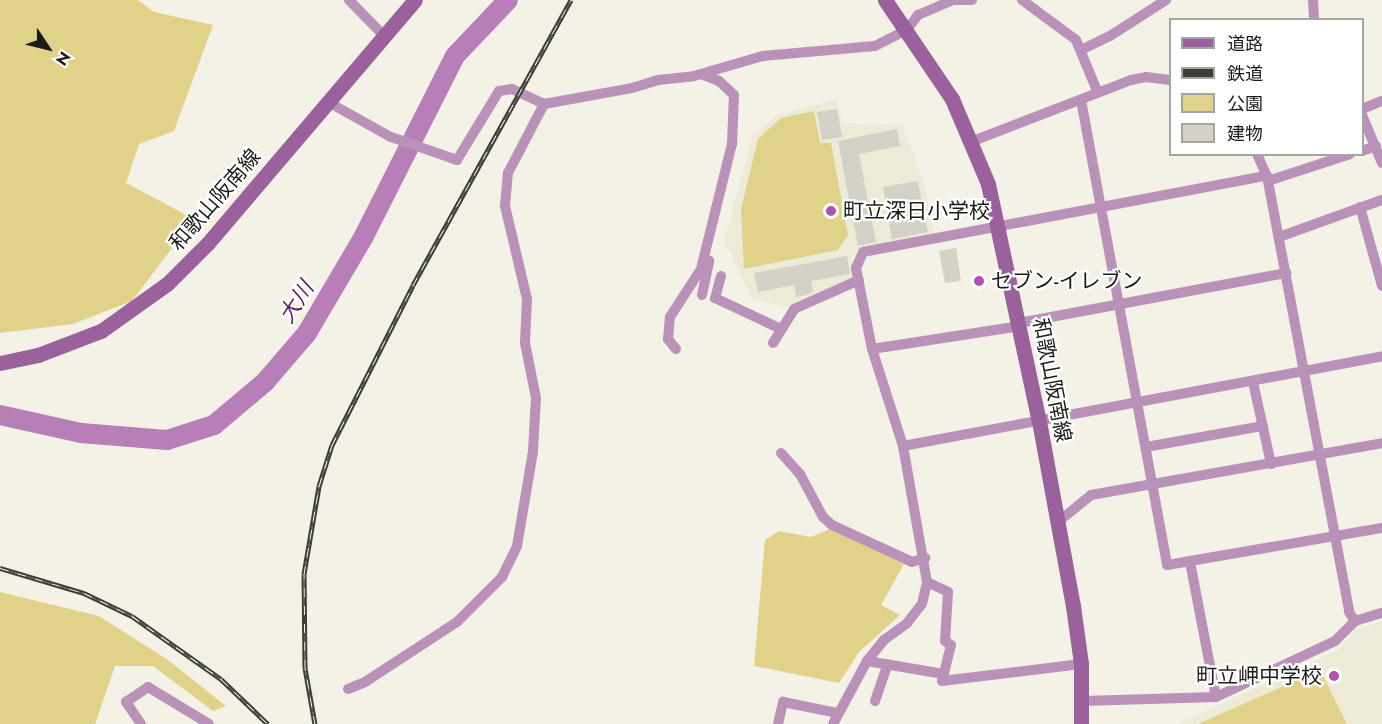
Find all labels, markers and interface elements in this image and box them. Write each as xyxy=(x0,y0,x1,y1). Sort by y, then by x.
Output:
north arrow xyxy=(18,18,78,78)
legend xyxy=(1169,18,1364,156)
text: 道路 xyxy=(1227,31,1263,57)
text: N xyxy=(50,47,76,70)
text: 鉄道 xyxy=(1227,61,1263,87)
text: 公園 xyxy=(1227,91,1263,117)
text: 建物 xyxy=(1227,121,1263,147)
street label: 和歌山阪南線 xyxy=(164,144,266,256)
place label: 町立深日小学校 xyxy=(843,198,990,224)
marker: 町立深日小学校 xyxy=(824,204,838,218)
place label: セブン-イレブン xyxy=(991,268,1142,294)
marker: セブン-イレブン xyxy=(972,274,986,288)
water label: 大川 xyxy=(273,276,319,328)
street label: 和歌山阪南線 xyxy=(1028,316,1076,444)
place label: 町立岬中学校 xyxy=(1196,663,1322,689)
marker: 町立岬中学校 xyxy=(1327,669,1341,683)

